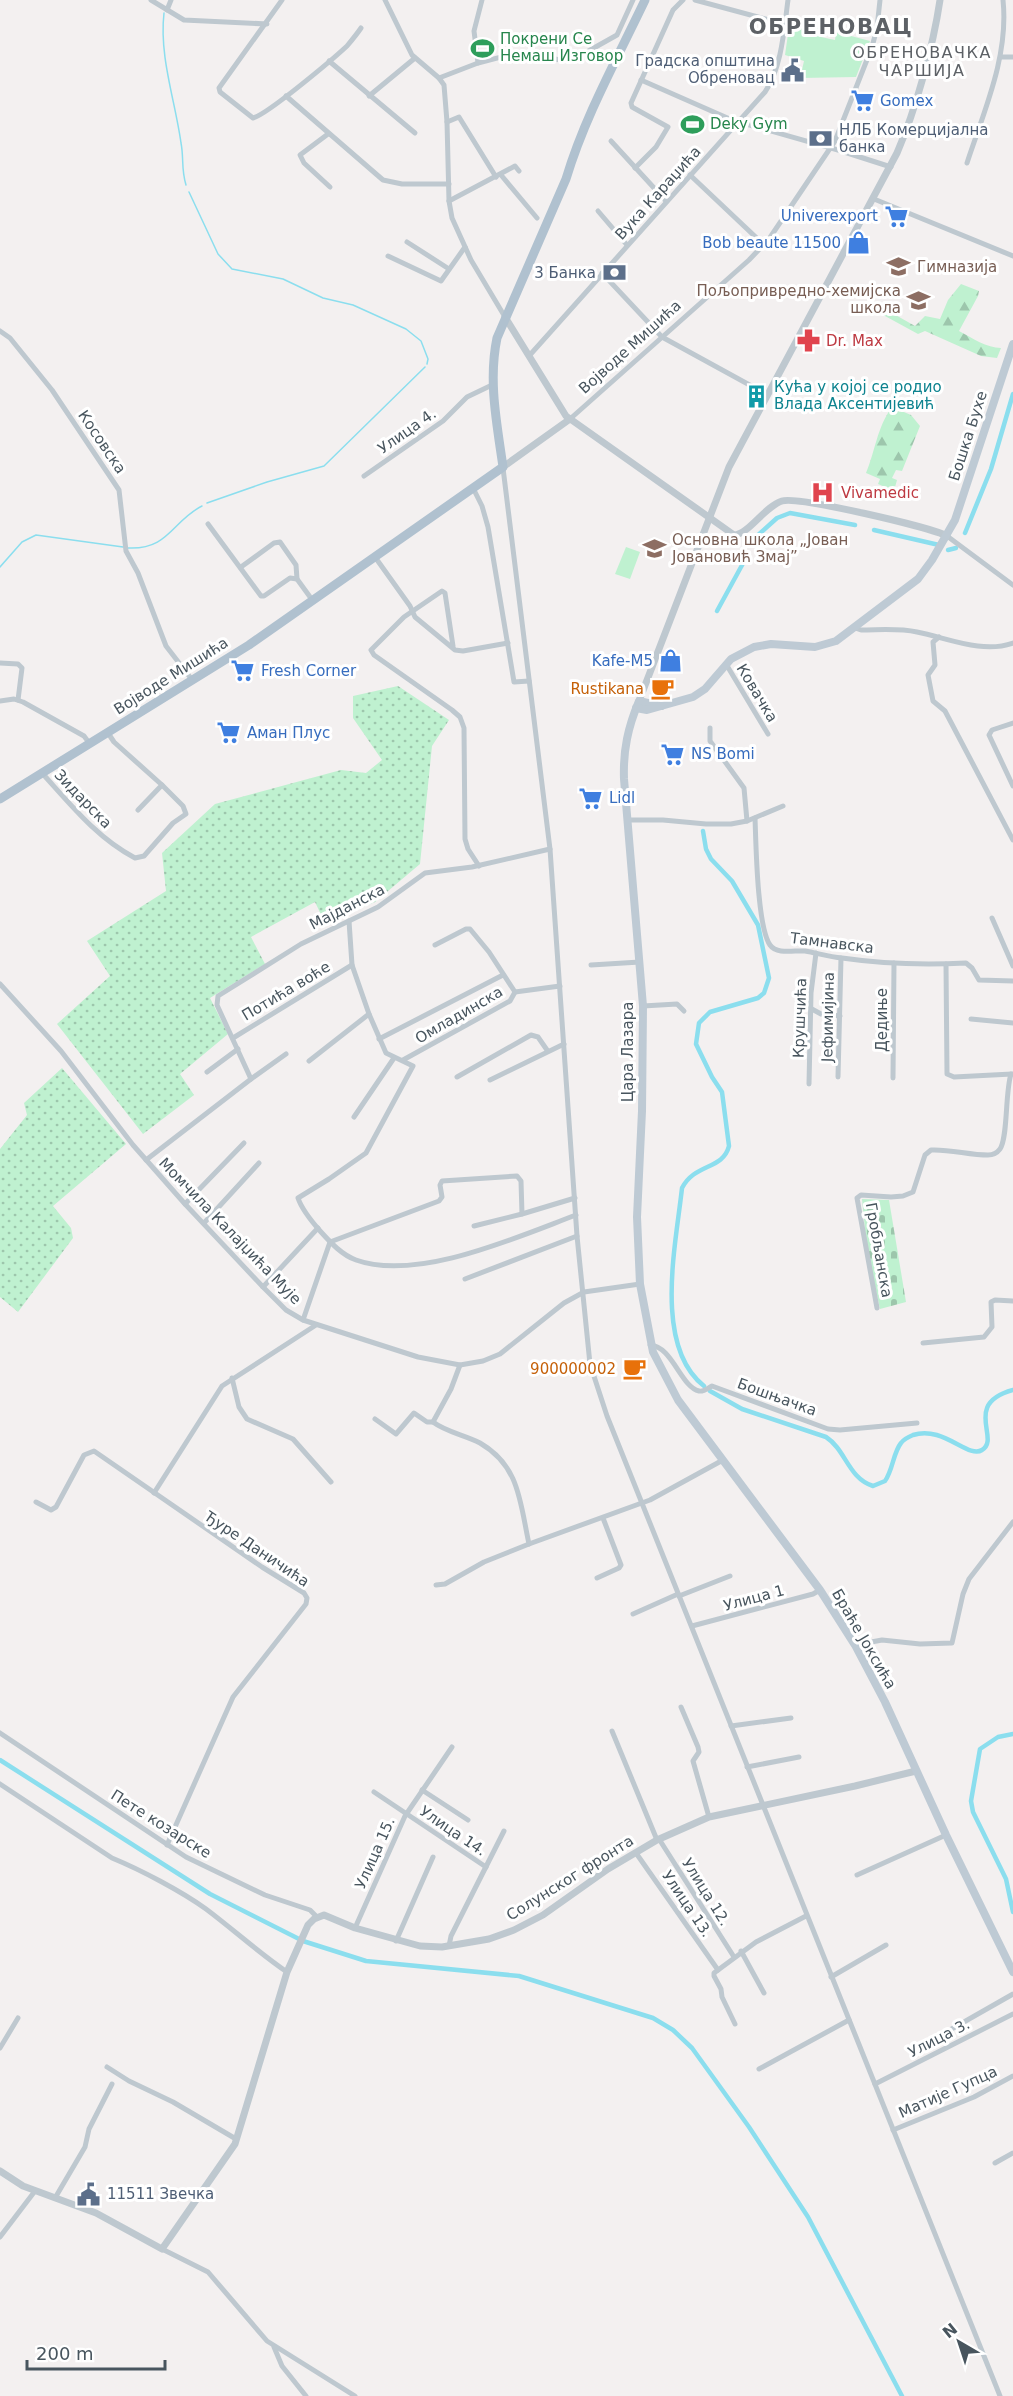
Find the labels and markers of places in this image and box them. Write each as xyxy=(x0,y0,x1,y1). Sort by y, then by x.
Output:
place label: Покрени Се Немаш Изговор xyxy=(500,30,623,65)
sports icon: Покрени Се Немаш Изговор xyxy=(469,35,495,61)
place label: Градска општина Обреновац xyxy=(635,52,775,87)
public building icon: Градска општина Обреновац xyxy=(780,57,806,83)
supermarket icon: Gomex xyxy=(849,88,875,114)
place label: Gomex xyxy=(880,92,933,110)
sports icon: Deky Gym xyxy=(679,111,705,137)
place label: Deky Gym xyxy=(710,115,788,133)
place label: НЛБ Комерцијална банка xyxy=(839,121,988,156)
bank icon: НЛБ Комерцијална банка xyxy=(808,126,834,152)
supermarket icon: Univerexport xyxy=(883,203,909,229)
place label: Univerexport xyxy=(781,207,878,225)
shop icon: Bob beaute 11500 xyxy=(846,230,872,256)
place label: Bob beaute 11500 xyxy=(702,234,841,252)
school or university icon: Гимназија xyxy=(886,254,912,280)
place label: Гимназија xyxy=(917,258,997,276)
bank icon: 3 Банка xyxy=(601,260,627,286)
place label: 3 Банка xyxy=(534,264,596,282)
place label: Пољопривредно-хемијска школа xyxy=(697,282,901,317)
school or university icon: Пољопривредно-хемијска школа xyxy=(906,287,932,313)
pharmacy icon: Dr. Max xyxy=(795,328,821,354)
place label: Dr. Max xyxy=(826,332,883,350)
place label: Кућа у којој се родио Влада Аксентијевић xyxy=(774,378,942,413)
building icon: Кућа у којој се родио Влада Аксентијевић xyxy=(743,383,769,409)
hospital icon: Vivamedic xyxy=(810,480,836,506)
place label: Vivamedic xyxy=(841,484,919,502)
place label: Основна школа „Јован Јовановић Змај” xyxy=(671,531,848,566)
school or university icon: Основна школа „Јован Јовановић Змај” xyxy=(641,536,667,562)
shop icon: Kafe-M5 xyxy=(658,648,684,674)
place label: Kafe-M5 xyxy=(592,652,653,670)
supermarket icon: Fresh Corner xyxy=(230,658,256,684)
place label: Fresh Corner xyxy=(261,662,357,680)
cafe icon: Rustikana xyxy=(649,676,675,702)
place label: Rustikana xyxy=(571,680,644,698)
supermarket icon: Аман Плус xyxy=(216,720,242,746)
place label: Аман Плус xyxy=(247,724,330,742)
supermarket icon: NS Bomi xyxy=(660,741,686,767)
place label: NS Bomi xyxy=(691,745,755,763)
supermarket icon: Lidl xyxy=(578,785,604,811)
place label: Lidl xyxy=(609,789,635,807)
cafe icon: 900000002 xyxy=(621,1356,647,1382)
place label: 900000002 xyxy=(530,1360,616,1378)
public building icon: 11511 Звечка xyxy=(76,2181,102,2207)
place label: 11511 Звечка xyxy=(107,2185,214,2203)

